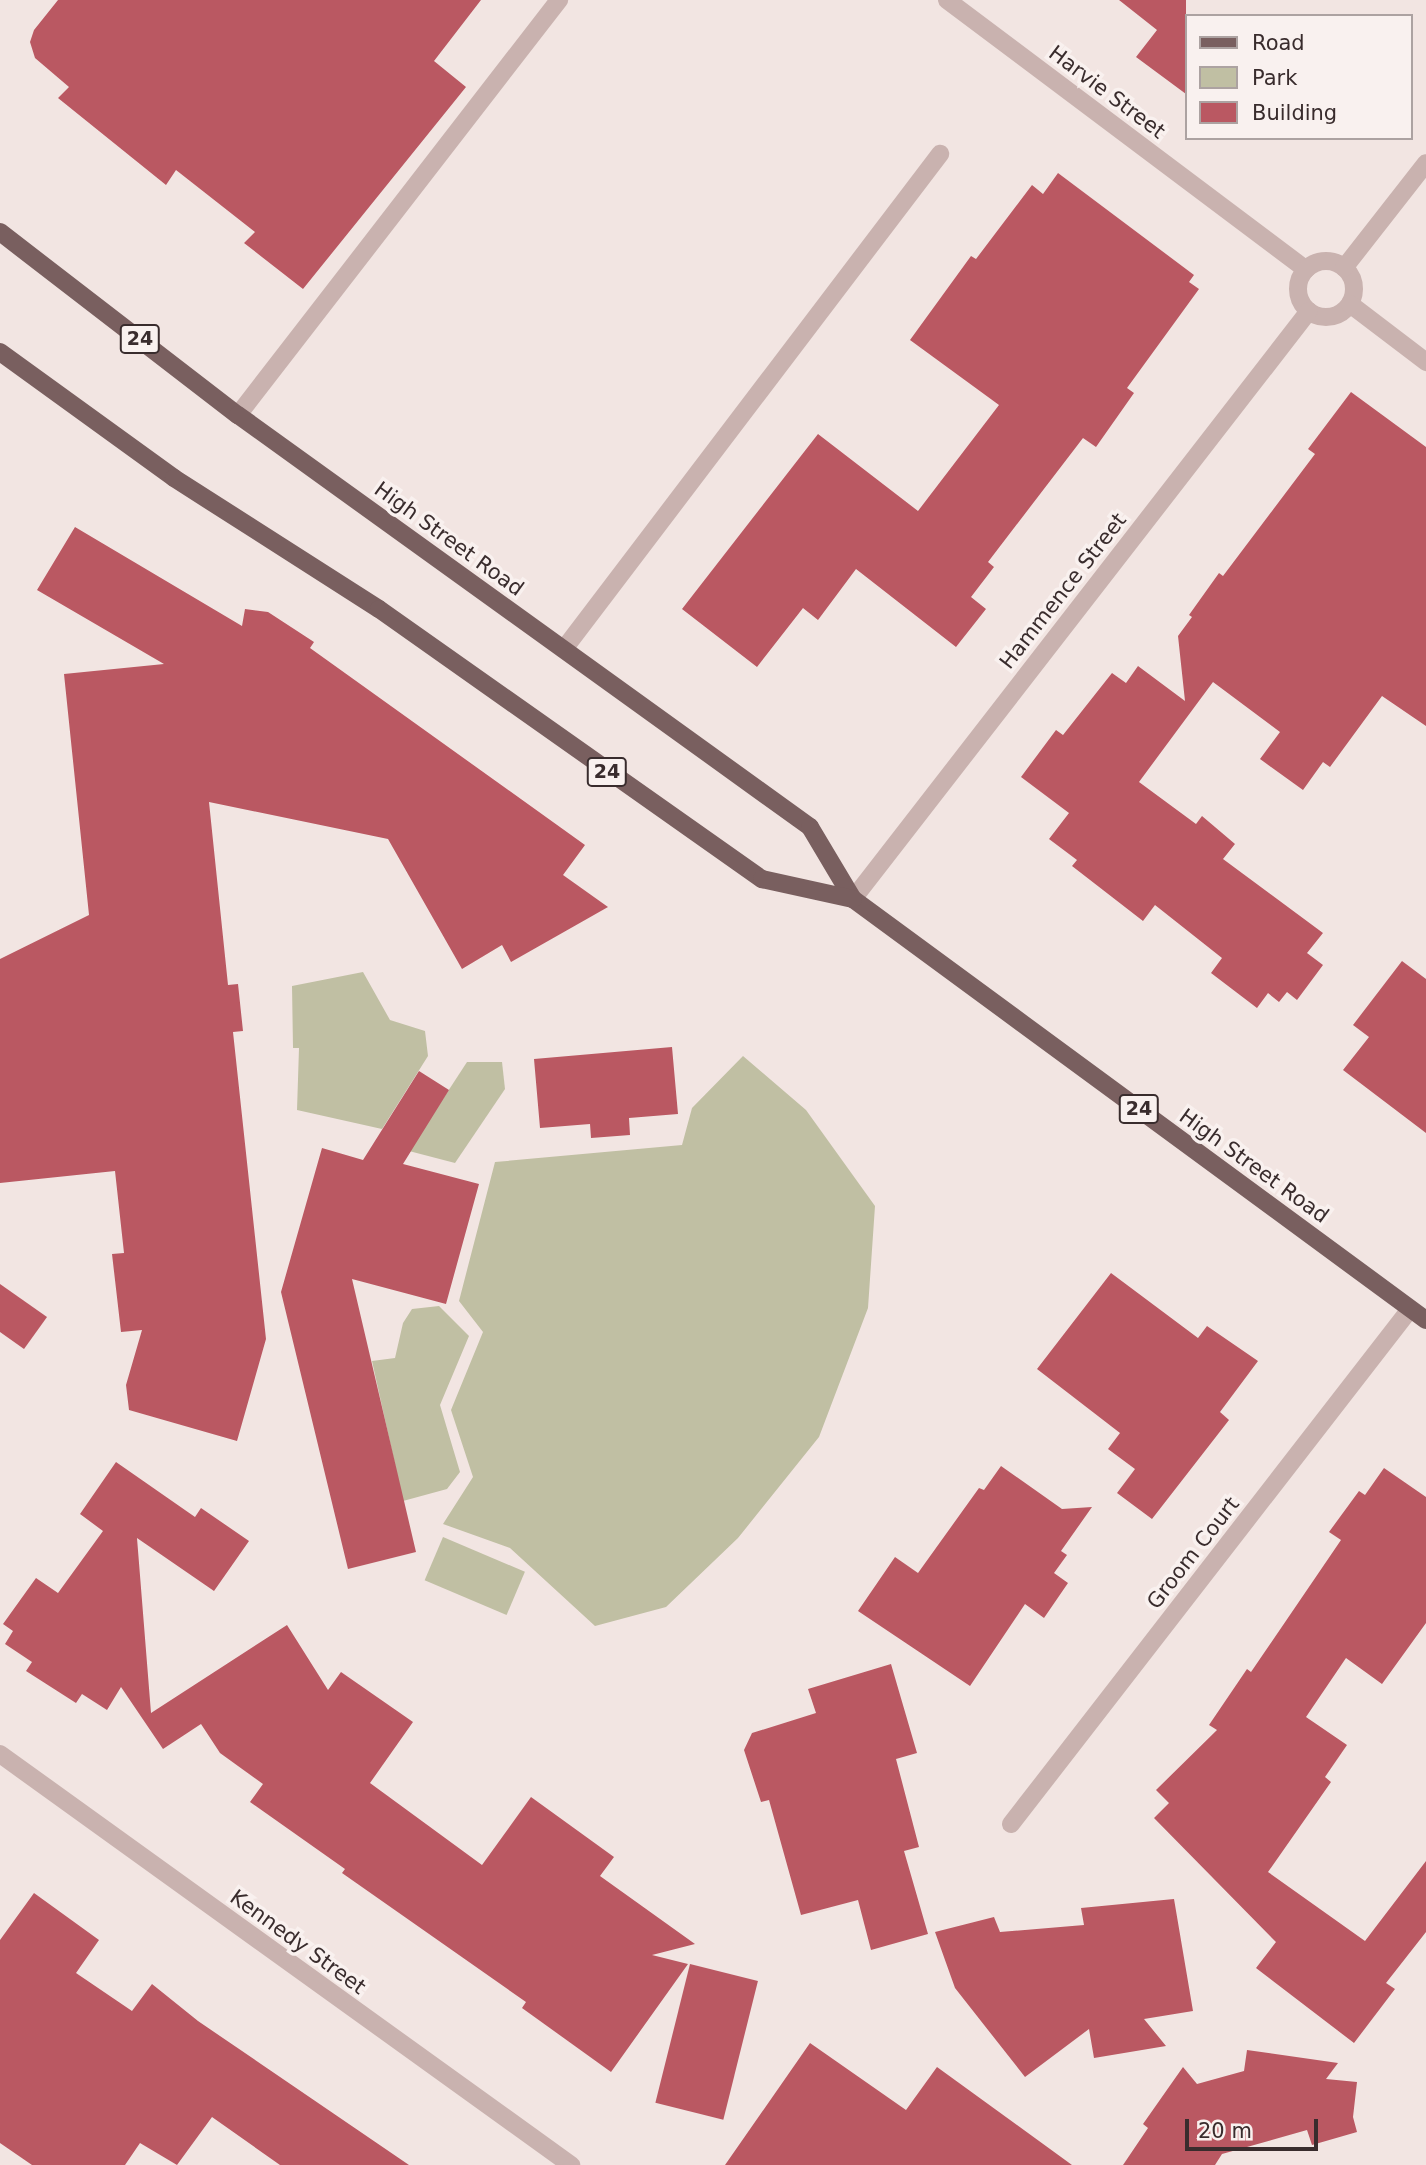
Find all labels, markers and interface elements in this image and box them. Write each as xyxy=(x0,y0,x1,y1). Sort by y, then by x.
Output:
legend xyxy=(1184,14,1412,140)
text: Road xyxy=(1252,31,1305,55)
street label: Harvie Street xyxy=(1044,40,1170,144)
text: Park xyxy=(1252,66,1297,90)
text: Building xyxy=(1252,101,1337,125)
road number: 24 xyxy=(119,324,161,354)
street label: High Street Road xyxy=(370,476,528,602)
street label: Hammence Street xyxy=(994,508,1132,674)
road number: 24 xyxy=(586,757,628,788)
road number: 24 xyxy=(1118,1093,1160,1124)
street label: High Street Road xyxy=(1175,1103,1333,1229)
street label: Groom Court xyxy=(1142,1492,1244,1614)
street label: Kennedy Street xyxy=(225,1884,371,2000)
scale bar xyxy=(1188,2106,1321,2150)
text: 20 m xyxy=(1198,2119,1252,2143)

